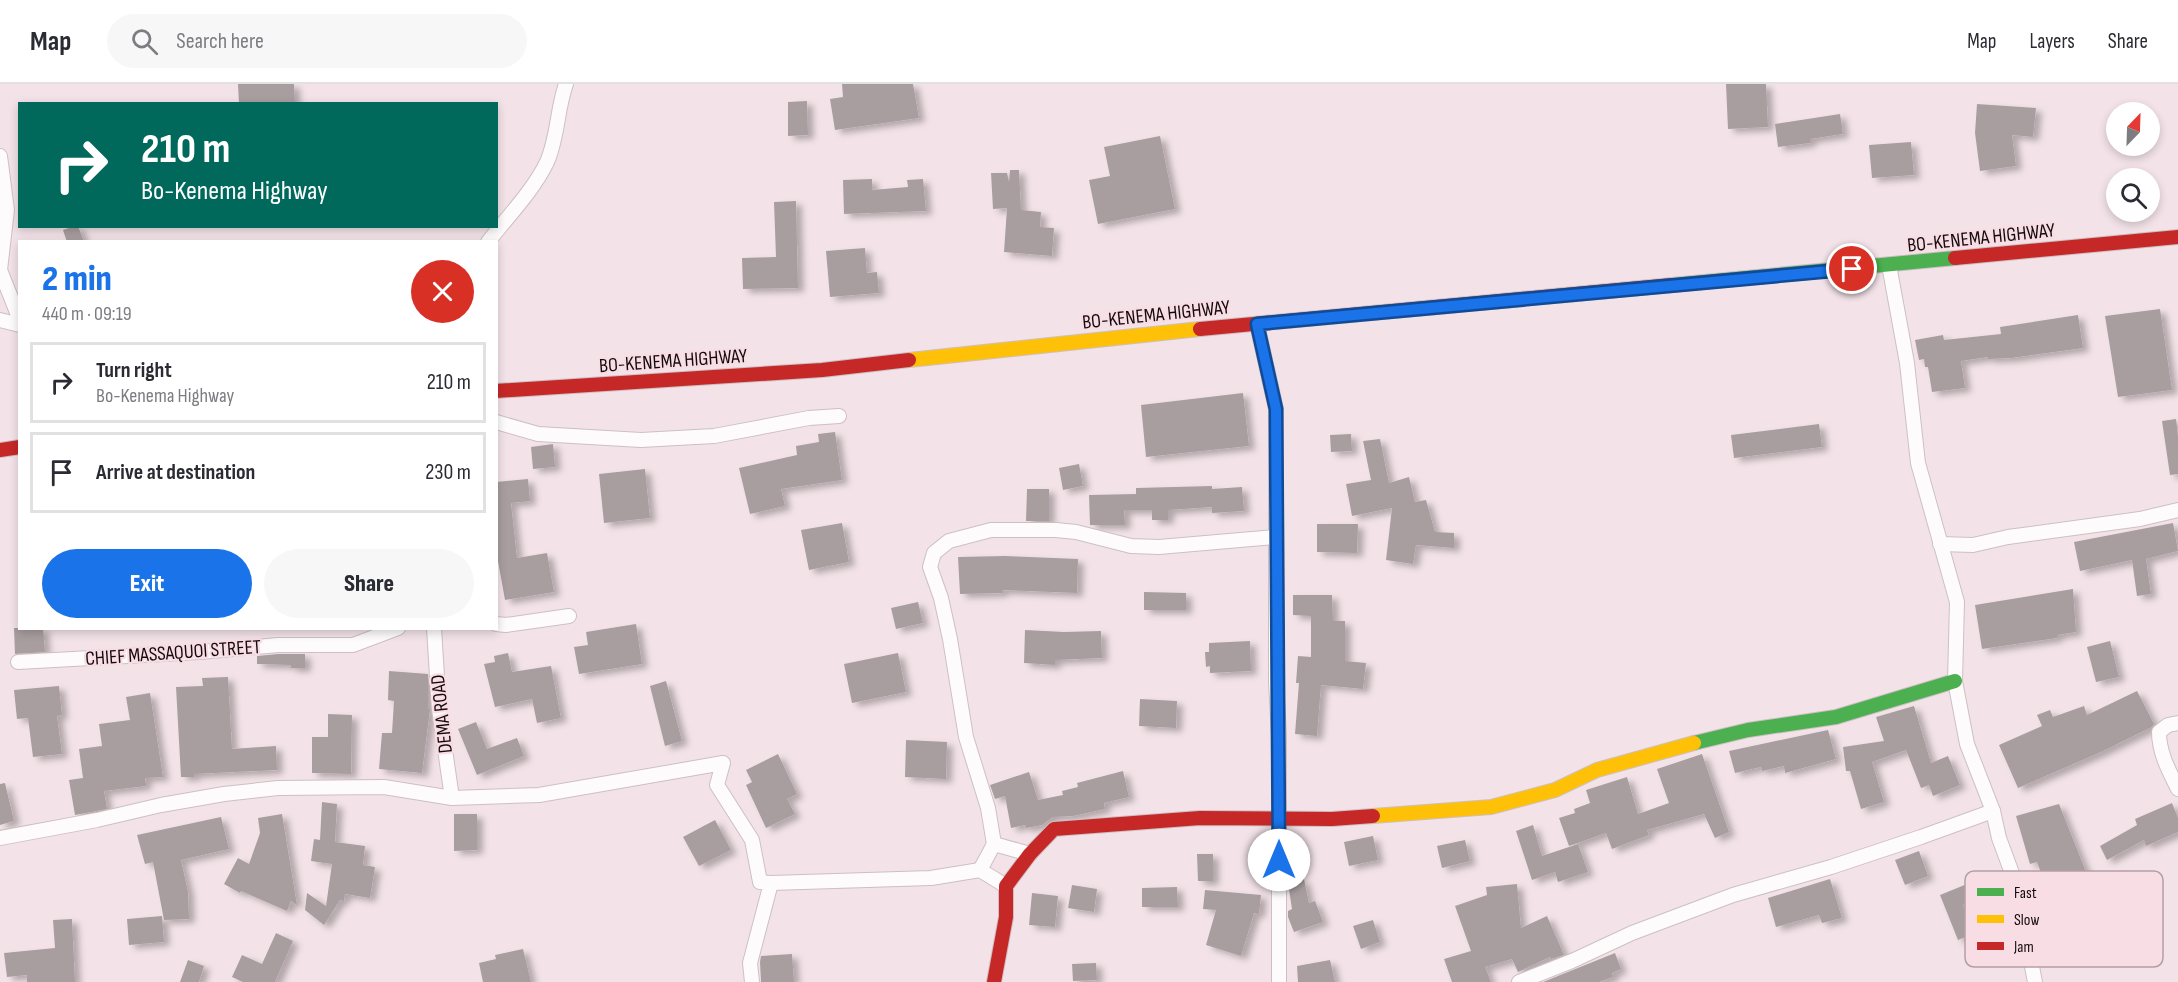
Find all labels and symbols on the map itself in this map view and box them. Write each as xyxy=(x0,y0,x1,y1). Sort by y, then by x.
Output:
north arrow xyxy=(2106,102,2160,156)
street label: BO-KENEMA HIGHWAY xyxy=(1906,218,2057,258)
pin xyxy=(1826,243,1877,294)
street label: BO-KENEMA HIGHWAY xyxy=(1081,295,1232,335)
street label: BO-KENEMA HIGHWAY xyxy=(598,344,749,378)
street label: CHIEF MASSAQUOI STREET xyxy=(84,635,262,671)
street label: DEMA ROAD xyxy=(426,673,458,754)
position arrow xyxy=(1247,828,1311,892)
legend xyxy=(1965,871,2163,967)
text: Fast xyxy=(2014,884,2037,903)
text: Slow xyxy=(2014,911,2039,930)
text: Jam xyxy=(2013,938,2034,957)

